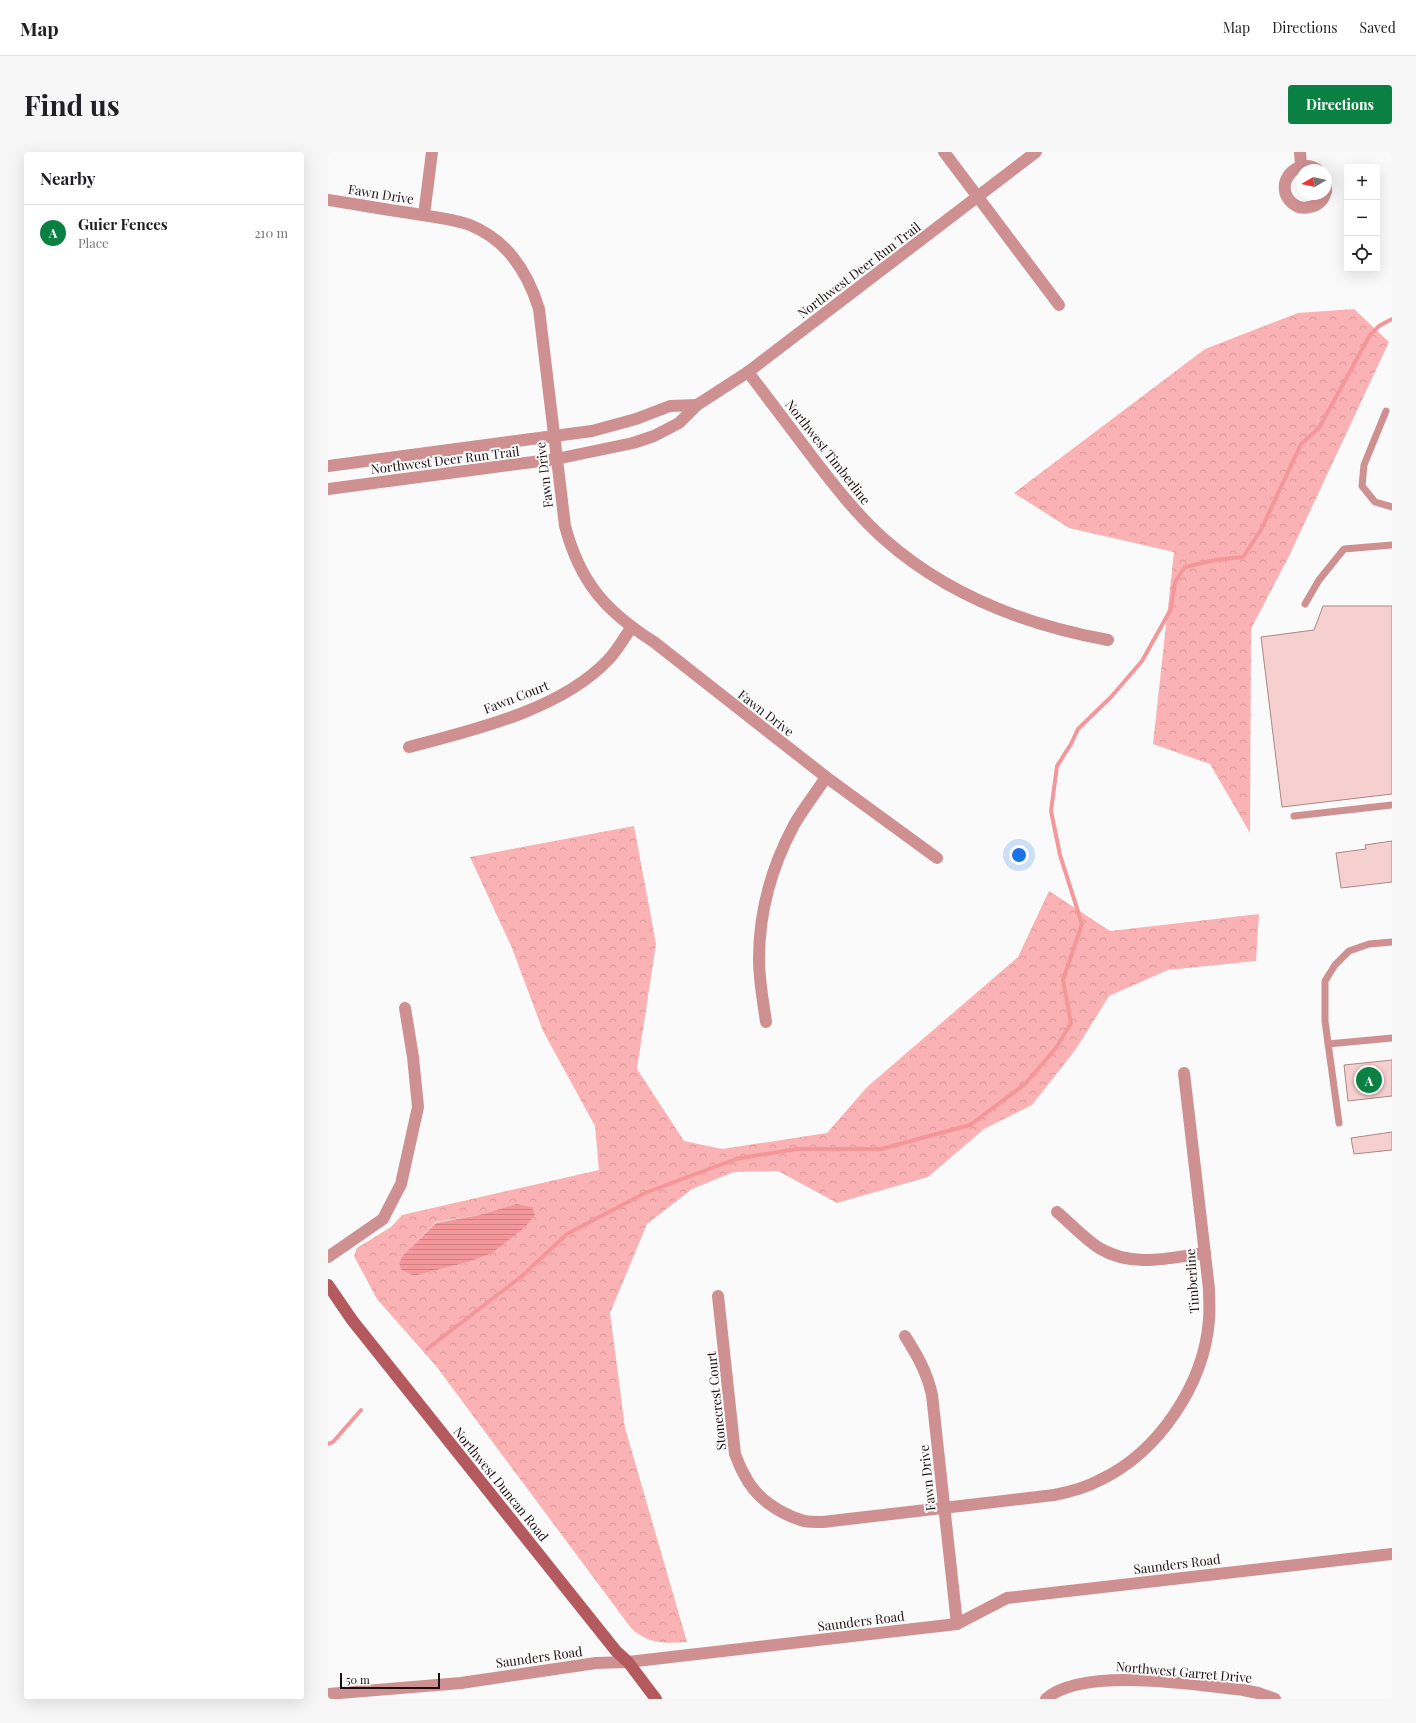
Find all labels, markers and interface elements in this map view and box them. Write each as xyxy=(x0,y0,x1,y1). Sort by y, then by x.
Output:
text: Map xyxy=(20,15,59,41)
text: Map xyxy=(1223,18,1250,37)
text: Directions xyxy=(1272,18,1338,37)
text: Saved xyxy=(1360,18,1396,37)
button: Directions xyxy=(1288,85,1392,124)
text: Find us xyxy=(24,86,120,123)
north arrow xyxy=(1296,164,1332,200)
map controls xyxy=(1344,164,1380,272)
button: + xyxy=(1344,164,1380,200)
text: Nearby xyxy=(40,167,95,189)
street label: Fawn Drive xyxy=(347,180,416,207)
button: − xyxy=(1344,200,1380,236)
text: Guier Fences xyxy=(78,214,168,234)
street label: Northwest Deer Run Trail xyxy=(794,218,924,321)
text: A xyxy=(49,224,57,241)
text: 210 m xyxy=(254,224,288,241)
text: Place xyxy=(78,234,109,251)
button: locate xyxy=(1344,236,1380,272)
street label: Northwest Timberline xyxy=(782,396,875,508)
street label: Fawn Drive xyxy=(531,441,556,509)
street label: Northwest Deer Run Trail xyxy=(370,442,521,477)
street label: Fawn Court xyxy=(481,676,551,717)
street label: Fawn Drive xyxy=(735,685,798,740)
your location xyxy=(1009,845,1029,865)
pin: A xyxy=(1356,1065,1382,1095)
street label: Timberline xyxy=(1181,1248,1202,1314)
street label: Stonecrest Court xyxy=(702,1351,729,1451)
street label: Northwest Duncan Road xyxy=(450,1423,553,1545)
street label: Fawn Drive xyxy=(915,1444,938,1512)
street label: Saunders Road xyxy=(1133,1550,1222,1577)
street label: Saunders Road xyxy=(817,1607,906,1634)
street label: Saunders Road xyxy=(494,1642,584,1671)
street label: Northwest Garret Drive xyxy=(1115,1657,1253,1686)
scale bar xyxy=(340,1671,440,1690)
text: 50 m xyxy=(346,1672,370,1687)

